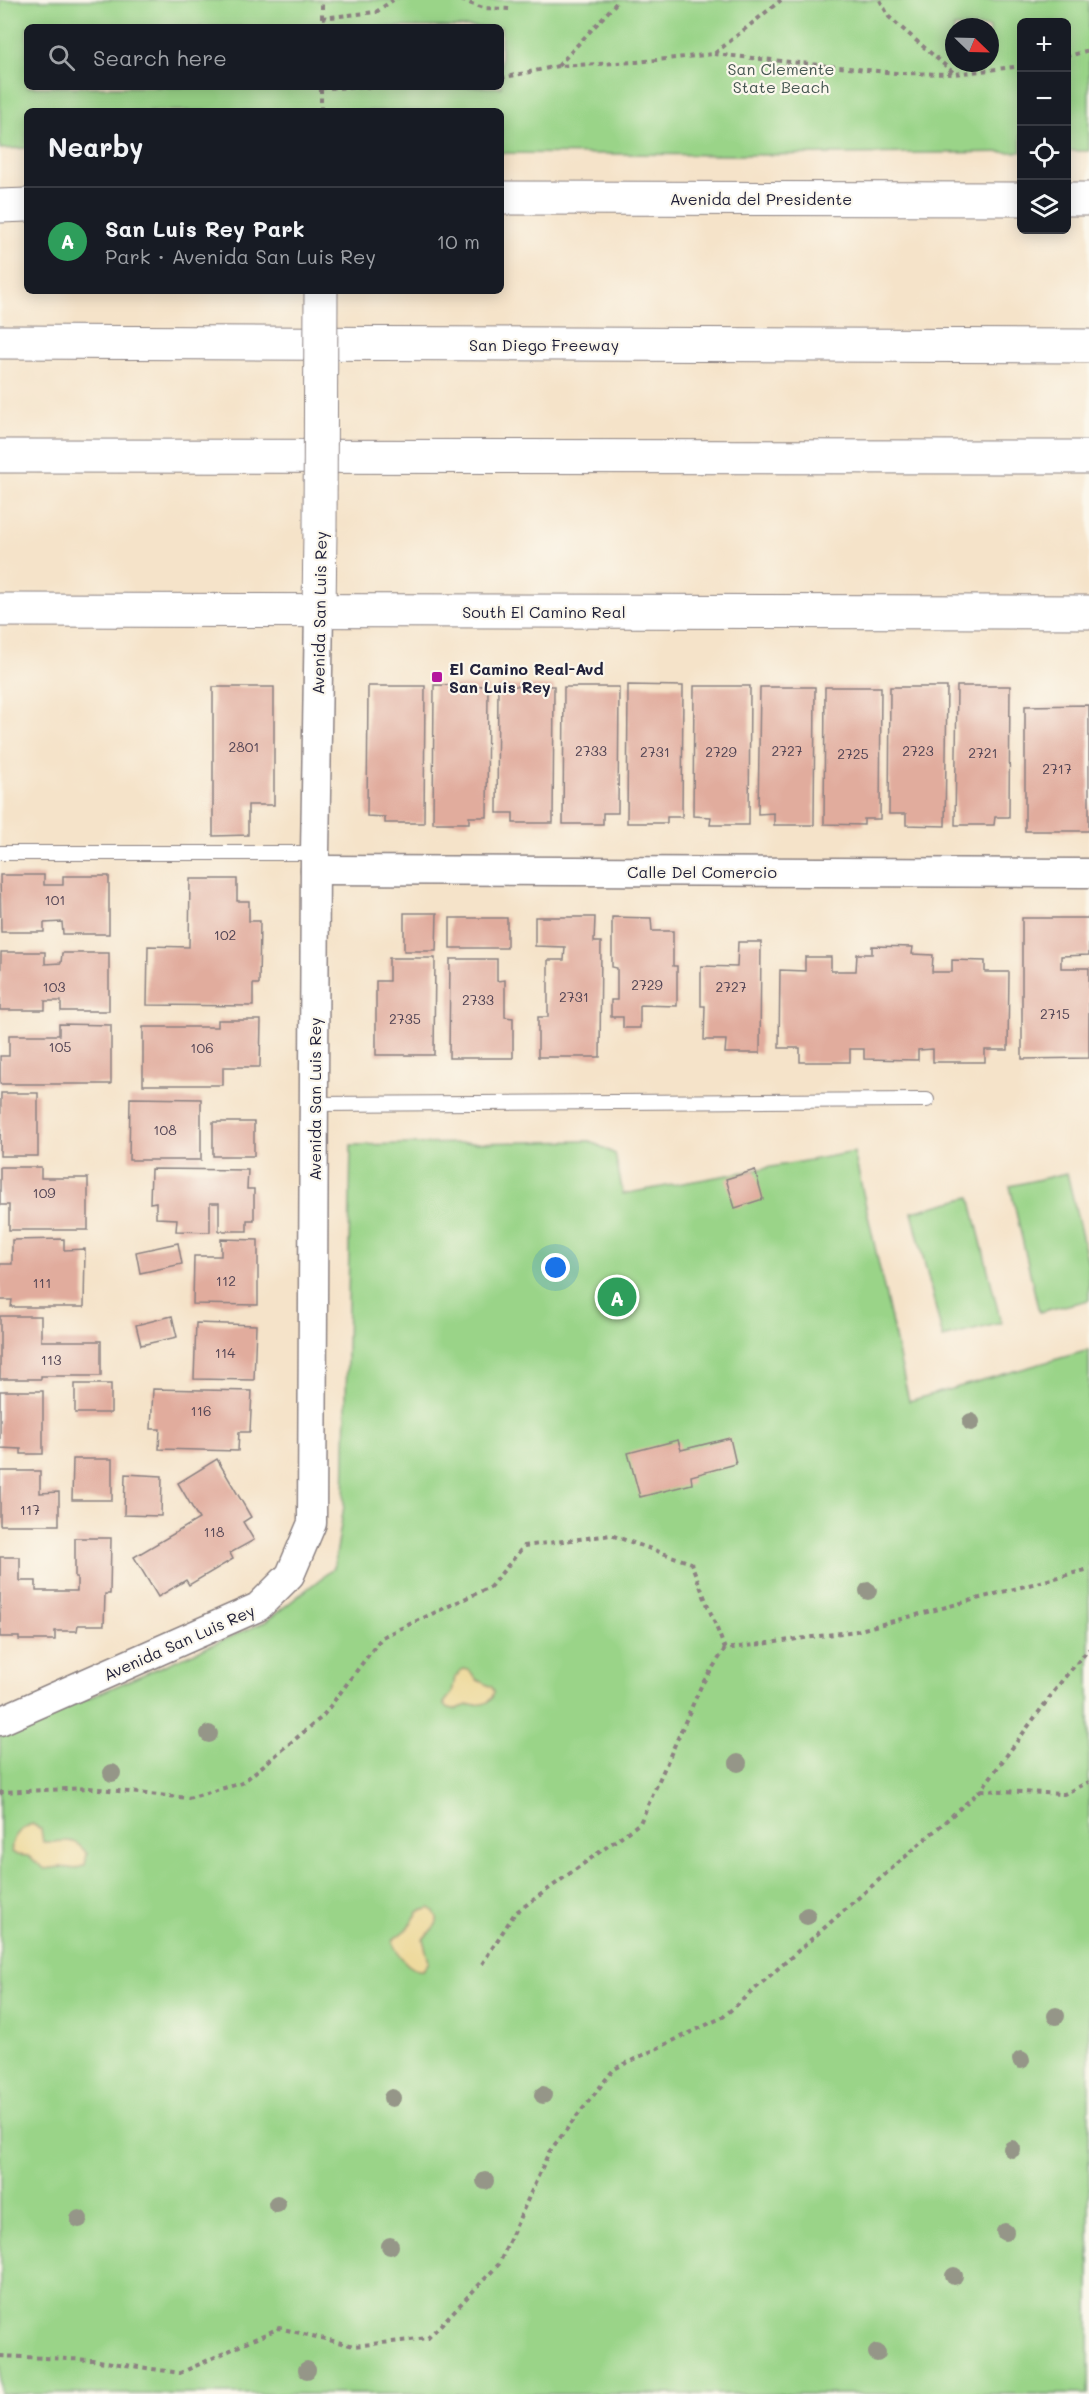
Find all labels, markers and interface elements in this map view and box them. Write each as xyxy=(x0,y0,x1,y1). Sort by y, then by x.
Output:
north arrow xyxy=(945,18,999,72)
map controls xyxy=(1017,18,1071,234)
button: + xyxy=(1017,18,1071,72)
search box xyxy=(24,24,504,90)
icon: search xyxy=(45,41,78,74)
text: Search here xyxy=(93,43,227,72)
park label: San Clemente State Beach xyxy=(728,58,834,97)
button: − xyxy=(1017,72,1071,126)
button: locate xyxy=(1017,126,1071,180)
text: Nearby xyxy=(48,130,143,164)
button: layers xyxy=(1017,180,1071,234)
street label: Avenida del Presidente xyxy=(670,188,852,209)
text: San Luis Rey Park xyxy=(105,214,305,243)
text: A xyxy=(61,228,74,254)
text: 10 m xyxy=(436,228,480,254)
text: Park · Avenida San Luis Rey xyxy=(105,243,376,269)
street label: San Diego Freeway xyxy=(469,334,619,355)
street label: Avenida San Luis Rey xyxy=(307,531,331,695)
street label: South El Camino Real xyxy=(462,601,626,622)
place label: El Camino Real-Avd San Luis Rey xyxy=(449,658,604,697)
marker: El Camino Real-Avd San Luis Rey xyxy=(430,670,444,684)
house number: 2801 xyxy=(228,737,260,756)
house number: 2733 xyxy=(575,741,607,760)
house number: 2727 xyxy=(771,741,803,760)
house number: 2723 xyxy=(902,741,934,760)
house number: 2731 xyxy=(640,742,670,761)
house number: 2729 xyxy=(705,742,737,761)
house number: 2721 xyxy=(968,743,998,762)
house number: 2725 xyxy=(837,744,869,763)
house number: 2717 xyxy=(1042,759,1072,778)
street label: Calle Del Comercio xyxy=(627,861,777,882)
house number: 101 xyxy=(44,890,66,909)
house number: 102 xyxy=(214,925,236,944)
house number: 2729 xyxy=(631,975,663,994)
house number: 103 xyxy=(42,977,66,996)
house number: 2727 xyxy=(715,977,747,996)
house number: 2731 xyxy=(559,987,589,1006)
house number: 2733 xyxy=(462,990,494,1009)
house number: 2715 xyxy=(1040,1004,1070,1023)
house number: 2735 xyxy=(389,1009,421,1028)
street label: Avenida San Luis Rey xyxy=(304,1017,325,1181)
house number: 105 xyxy=(48,1037,72,1056)
house number: 106 xyxy=(190,1038,214,1057)
house number: 108 xyxy=(153,1120,177,1139)
house number: 109 xyxy=(32,1183,56,1202)
your location xyxy=(541,1253,570,1282)
house number: 112 xyxy=(216,1271,236,1290)
house number: 111 xyxy=(33,1273,51,1292)
pin: A xyxy=(598,1274,636,1320)
house number: 114 xyxy=(215,1343,236,1362)
house number: 113 xyxy=(41,1350,61,1369)
house number: 116 xyxy=(191,1401,211,1420)
house number: 117 xyxy=(20,1500,40,1519)
house number: 118 xyxy=(204,1522,225,1541)
street label: Avenida San Luis Rey xyxy=(100,1599,258,1685)

